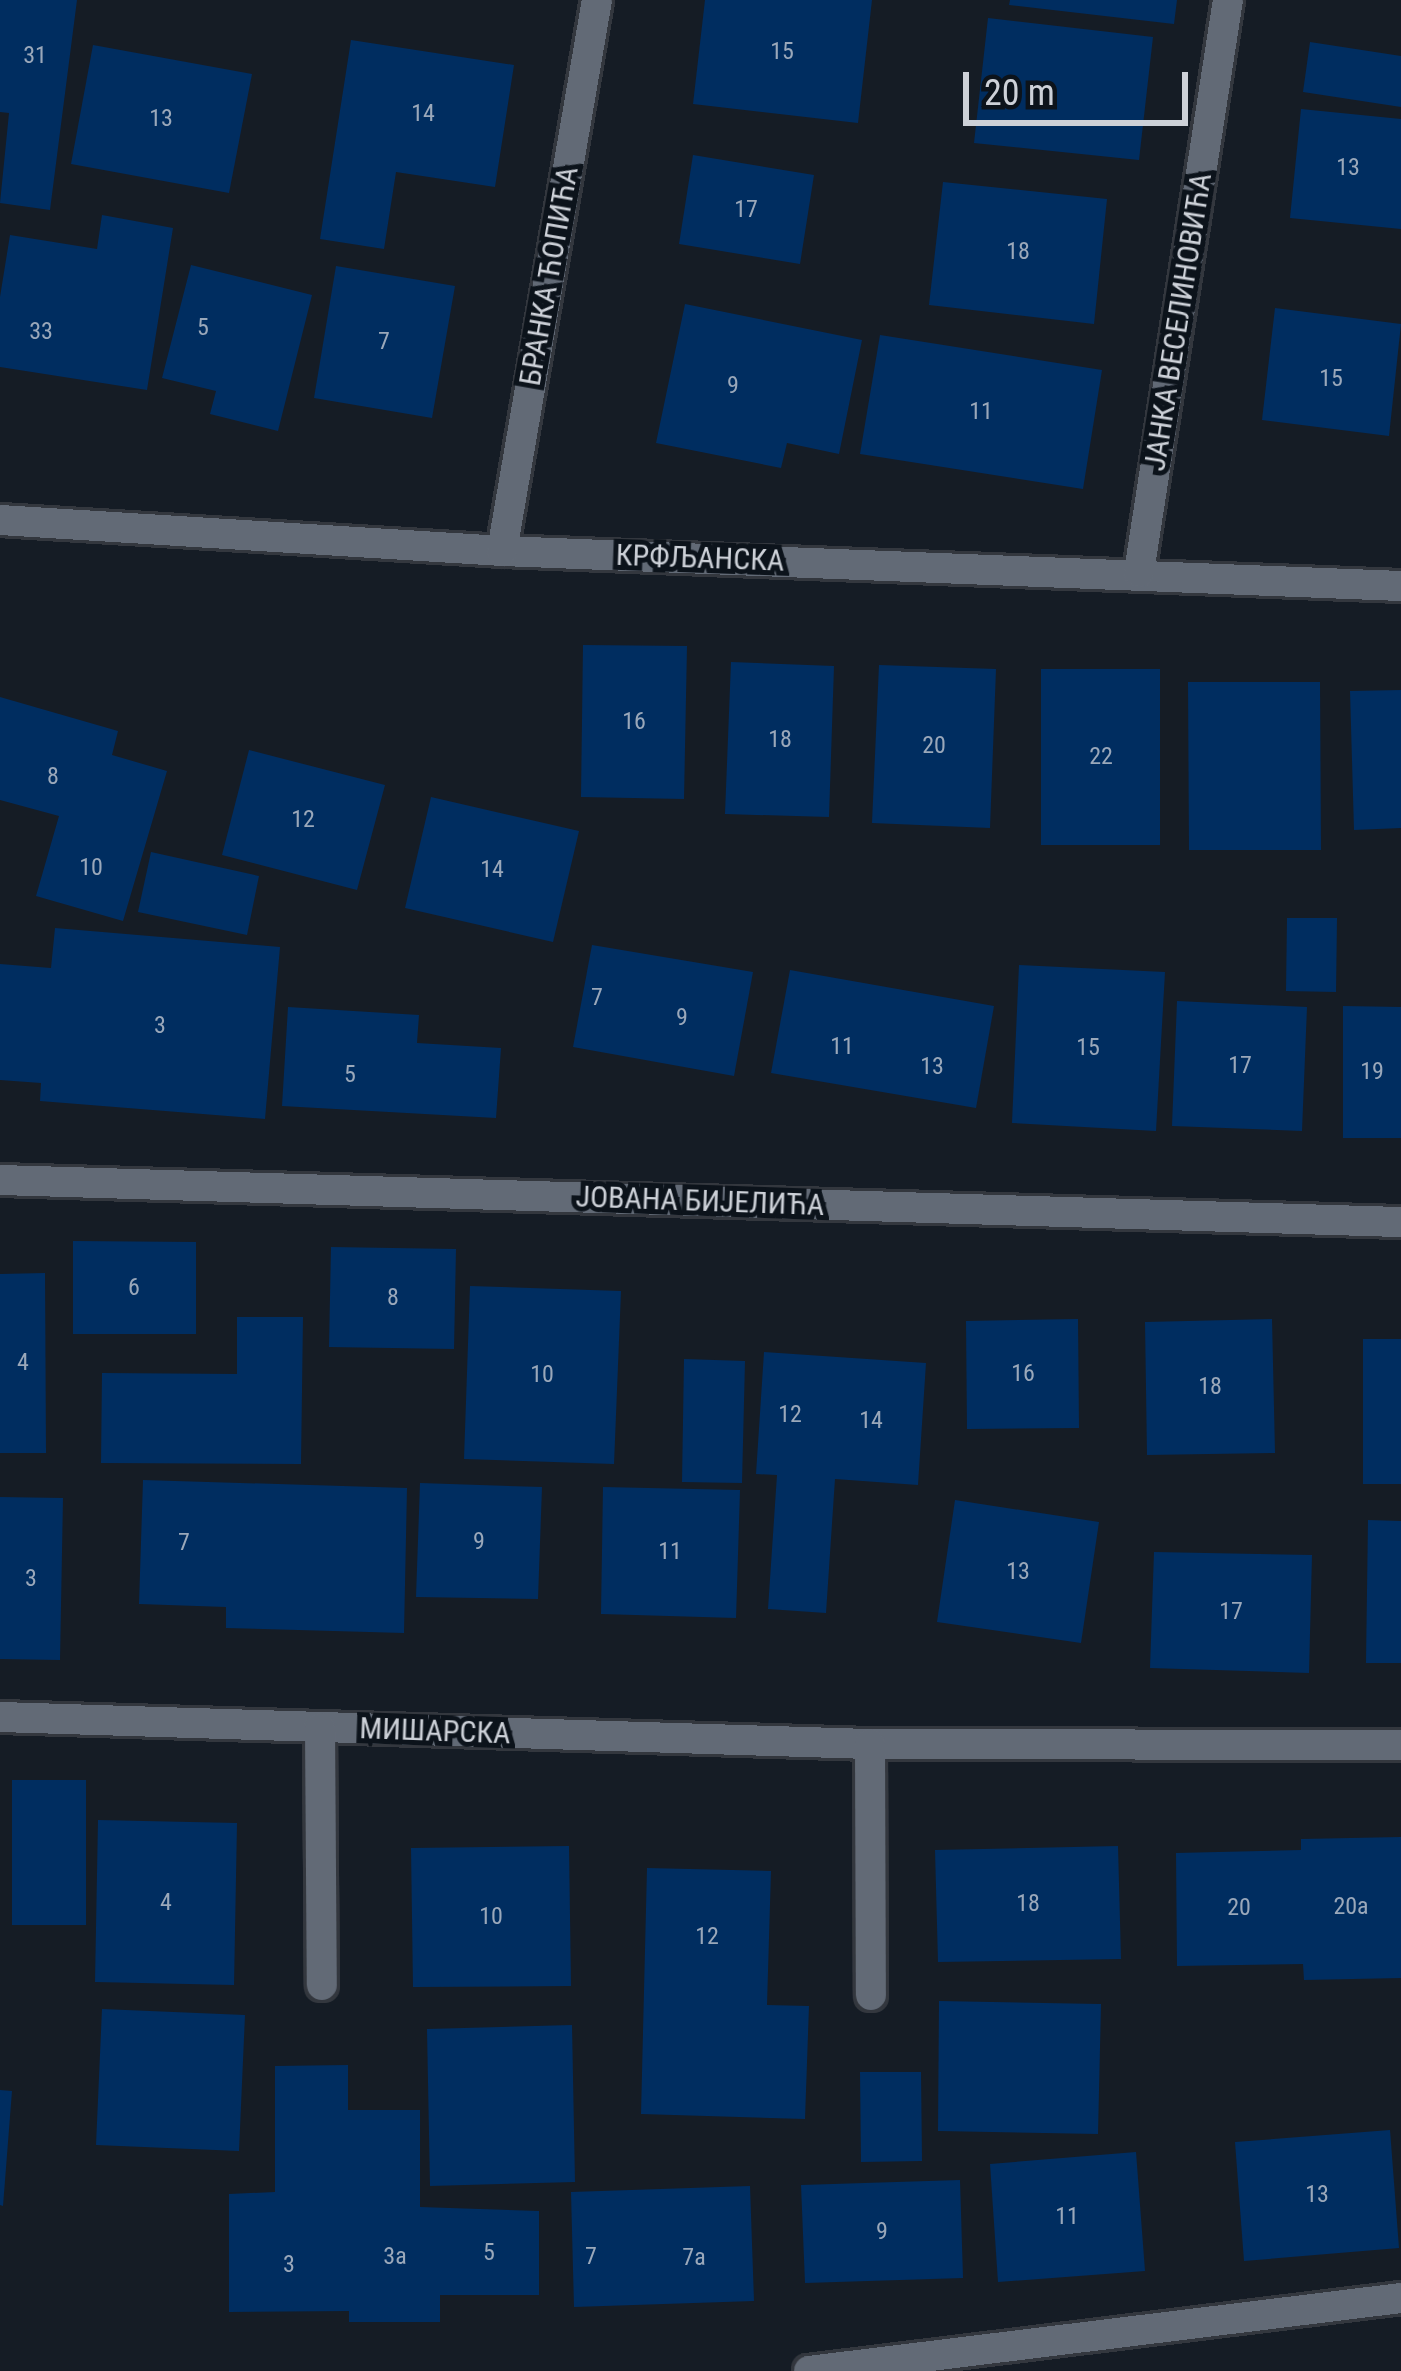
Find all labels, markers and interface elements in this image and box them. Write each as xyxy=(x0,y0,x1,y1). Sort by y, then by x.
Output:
house number: 15 xyxy=(770,38,794,66)
house number: 31 xyxy=(23,42,47,70)
scale bar xyxy=(969,48,1194,122)
text: 20 m xyxy=(984,72,1055,114)
house number: 14 xyxy=(411,100,435,128)
house number: 13 xyxy=(149,105,173,133)
house number: 13 xyxy=(1336,154,1360,182)
street label: БРАНКА ЋОПИЋА xyxy=(512,163,586,389)
street label: ЈАНКА ВЕСЕЛИНОВИЋА xyxy=(1137,171,1219,473)
house number: 17 xyxy=(734,196,758,224)
house number: 18 xyxy=(1006,238,1030,266)
house number: 5 xyxy=(197,314,209,342)
house number: 33 xyxy=(29,318,53,346)
house number: 7 xyxy=(378,328,390,356)
house number: 15 xyxy=(1319,365,1343,393)
house number: 9 xyxy=(727,372,739,400)
house number: 11 xyxy=(969,398,993,426)
street label: КРФЉАНСКА xyxy=(615,537,785,579)
house number: 16 xyxy=(622,708,646,736)
house number: 18 xyxy=(768,726,792,754)
house number: 20 xyxy=(922,732,946,760)
house number: 22 xyxy=(1089,743,1113,771)
house number: 8 xyxy=(47,763,59,791)
house number: 12 xyxy=(291,806,315,834)
house number: 10 xyxy=(79,854,103,882)
house number: 14 xyxy=(480,856,504,884)
house number: 7 xyxy=(591,984,603,1012)
house number: 9 xyxy=(676,1004,688,1032)
house number: 3 xyxy=(154,1012,166,1040)
house number: 11 xyxy=(830,1033,854,1061)
house number: 15 xyxy=(1076,1034,1100,1062)
house number: 17 xyxy=(1228,1052,1252,1080)
house number: 13 xyxy=(920,1053,944,1081)
house number: 19 xyxy=(1360,1058,1384,1086)
house number: 5 xyxy=(344,1061,356,1089)
street label: ЈОВАНА БИЈЕЛИЋА xyxy=(575,1179,825,1223)
house number: 6 xyxy=(128,1274,140,1302)
house number: 8 xyxy=(387,1284,399,1312)
house number: 4 xyxy=(17,1349,29,1377)
house number: 16 xyxy=(1011,1360,1035,1388)
house number: 10 xyxy=(530,1361,554,1389)
house number: 18 xyxy=(1198,1373,1222,1401)
house number: 12 xyxy=(778,1401,802,1429)
house number: 14 xyxy=(859,1407,883,1435)
house number: 9 xyxy=(473,1528,485,1556)
house number: 7 xyxy=(178,1529,190,1557)
house number: 11 xyxy=(658,1538,682,1566)
house number: 13 xyxy=(1006,1558,1030,1586)
house number: 3 xyxy=(25,1565,37,1593)
house number: 17 xyxy=(1219,1598,1243,1626)
street label: МИШАРСКА xyxy=(359,1710,511,1752)
house number: 4 xyxy=(160,1889,172,1917)
house number: 18 xyxy=(1016,1890,1040,1918)
house number: 20a xyxy=(1333,1893,1369,1921)
house number: 20 xyxy=(1227,1894,1251,1922)
house number: 10 xyxy=(479,1903,503,1931)
house number: 12 xyxy=(695,1923,719,1951)
house number: 13 xyxy=(1305,2181,1329,2209)
house number: 11 xyxy=(1055,2203,1079,2231)
house number: 9 xyxy=(876,2218,888,2246)
house number: 5 xyxy=(483,2239,495,2267)
house number: 3a xyxy=(383,2243,407,2271)
house number: 7 xyxy=(585,2243,597,2271)
house number: 7a xyxy=(682,2244,706,2272)
house number: 3 xyxy=(283,2251,295,2279)

